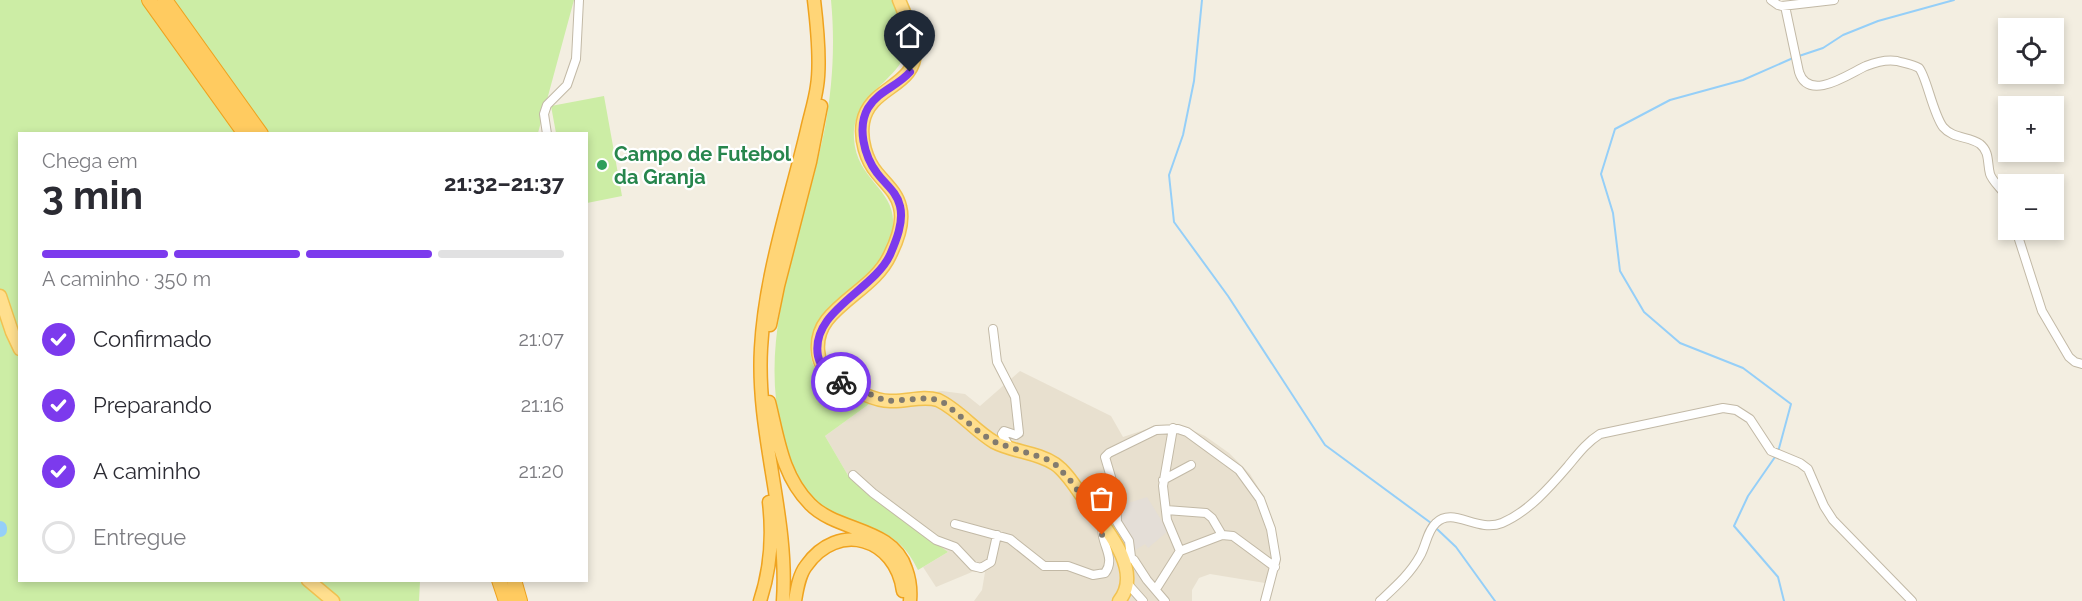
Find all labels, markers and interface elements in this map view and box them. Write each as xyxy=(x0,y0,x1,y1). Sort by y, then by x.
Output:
pin xyxy=(884,10,935,72)
map controls xyxy=(1998,18,2064,240)
button: locate xyxy=(1998,18,2064,84)
icon: home xyxy=(893,19,926,52)
button: + xyxy=(1998,96,2064,162)
place label: Campo de Futebol da Granja xyxy=(614,142,792,189)
text: Chega em xyxy=(42,149,138,173)
marker: Campo de Futebol da Granja xyxy=(595,158,609,172)
text: 21:32–21:37 xyxy=(444,170,564,196)
text: 3 min xyxy=(42,172,143,218)
button: − xyxy=(1998,174,2064,240)
text: A caminho · 350 m xyxy=(42,267,211,291)
icon: check xyxy=(42,323,75,356)
text: Confirmado xyxy=(93,326,212,352)
text: 21:07 xyxy=(518,327,564,351)
courier xyxy=(811,352,871,412)
icon: bike xyxy=(825,366,858,399)
icon: check xyxy=(42,389,75,422)
text: Preparando xyxy=(93,392,212,418)
text: 21:16 xyxy=(521,393,564,417)
icon: check xyxy=(42,455,75,488)
text: A caminho xyxy=(93,458,201,484)
text: 21:20 xyxy=(519,459,564,483)
pin xyxy=(1076,473,1127,535)
icon: bag xyxy=(1085,482,1118,515)
text: Entregue xyxy=(93,524,186,550)

